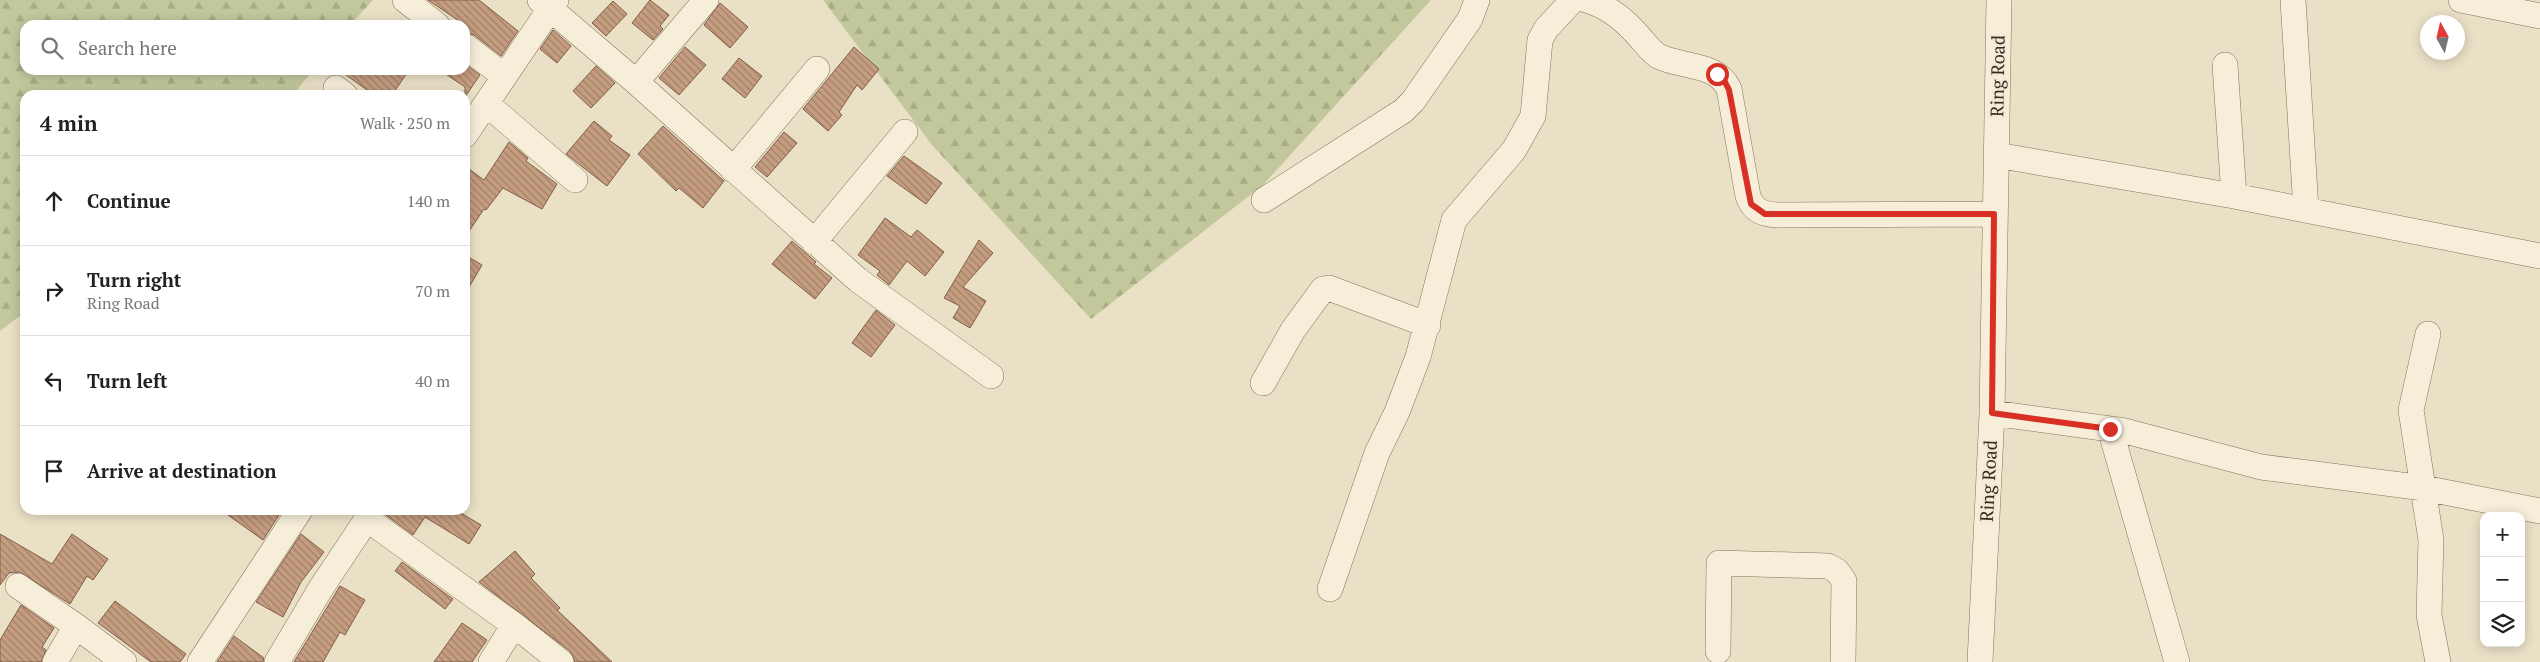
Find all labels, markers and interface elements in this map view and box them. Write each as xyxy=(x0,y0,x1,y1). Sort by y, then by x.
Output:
north arrow xyxy=(2420,15,2465,60)
search box xyxy=(20,20,470,75)
icon: search xyxy=(38,34,66,62)
text: Search here xyxy=(78,35,177,60)
street label: Ring Road xyxy=(1984,35,2010,117)
route start xyxy=(1706,63,1729,86)
text: 4 min xyxy=(40,109,97,137)
text: Walk · 250 m xyxy=(360,112,450,134)
icon: ahead xyxy=(40,187,68,215)
text: Continue xyxy=(87,188,171,213)
text: 140 m xyxy=(407,190,450,212)
text: Turn right xyxy=(87,267,181,292)
icon: right xyxy=(40,277,68,305)
text: 70 m xyxy=(415,280,450,302)
text: Ring Road xyxy=(87,292,160,314)
icon: left xyxy=(40,367,68,395)
text: Turn left xyxy=(87,368,168,393)
text: 40 m xyxy=(415,370,450,392)
route end xyxy=(2099,418,2122,441)
street label: Ring Road xyxy=(1974,440,2002,522)
icon: arrive xyxy=(40,457,68,485)
text: Arrive at destination xyxy=(87,458,276,483)
map controls xyxy=(2480,512,2525,647)
button: + xyxy=(2480,512,2525,557)
button: − xyxy=(2480,557,2525,602)
button: layers xyxy=(2480,602,2525,647)

